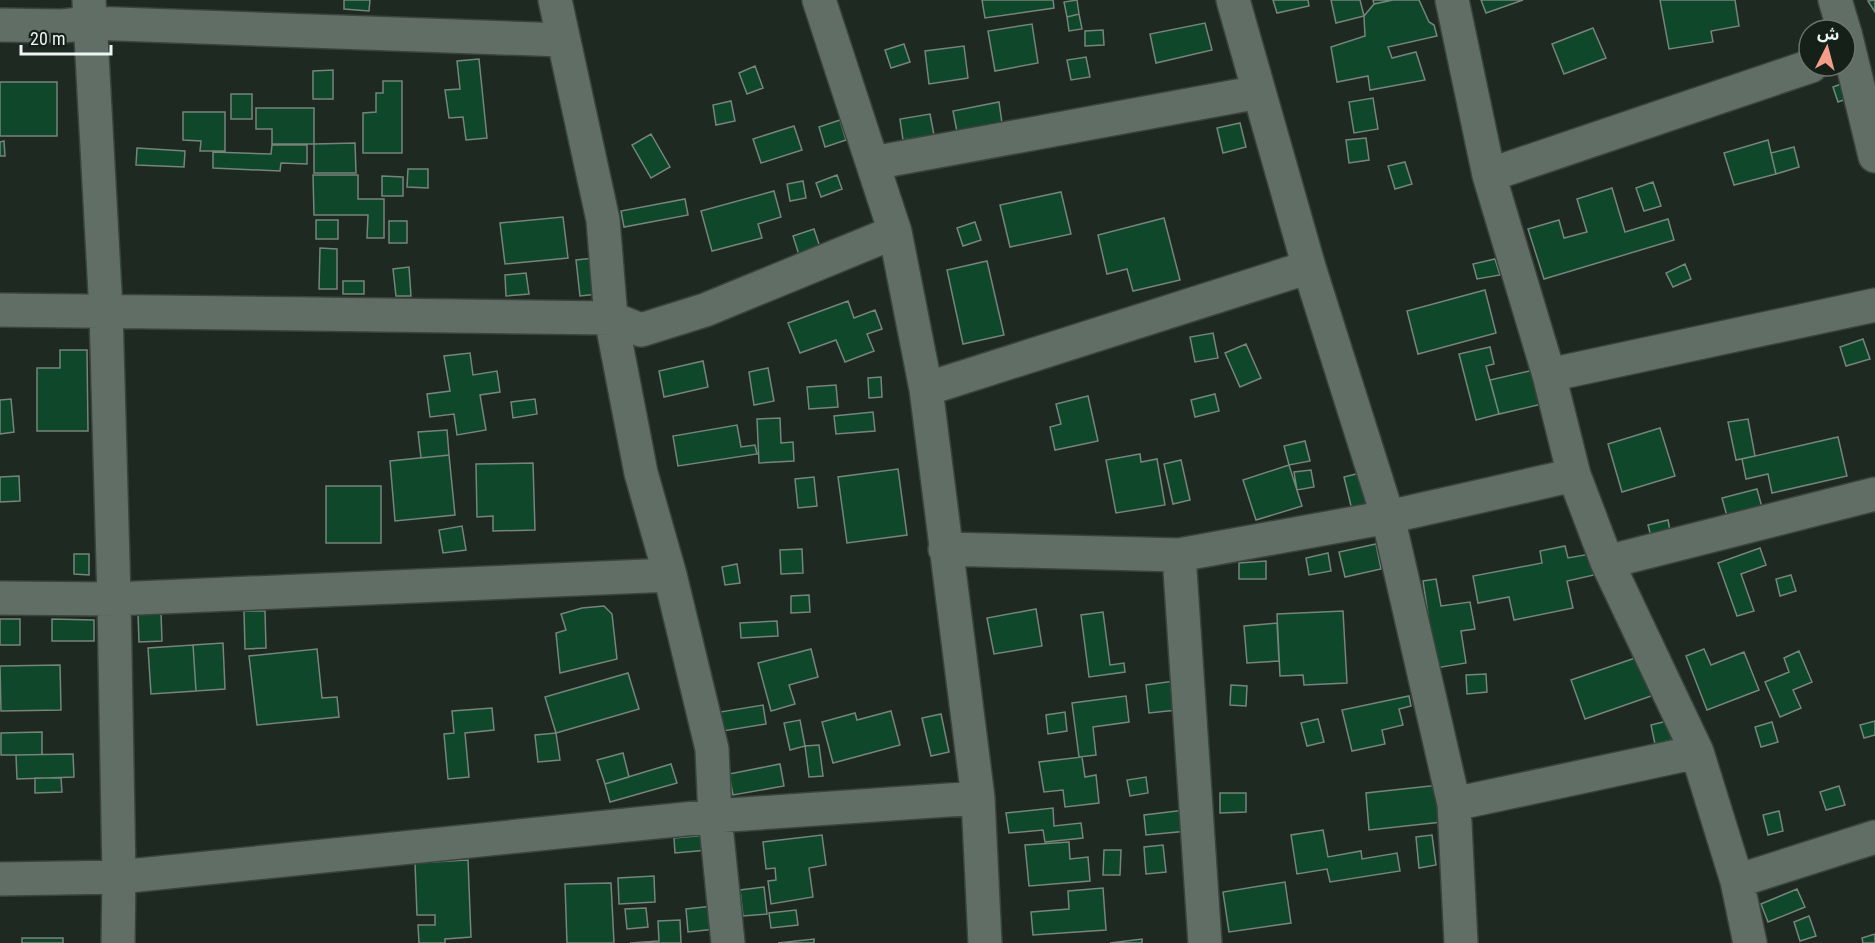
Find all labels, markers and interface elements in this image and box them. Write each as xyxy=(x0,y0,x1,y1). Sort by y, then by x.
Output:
scale bar xyxy=(21,18,111,56)
north arrow xyxy=(1797,18,1857,78)
text: ش xyxy=(1817,23,1840,44)
text: 20 m xyxy=(30,28,65,49)

